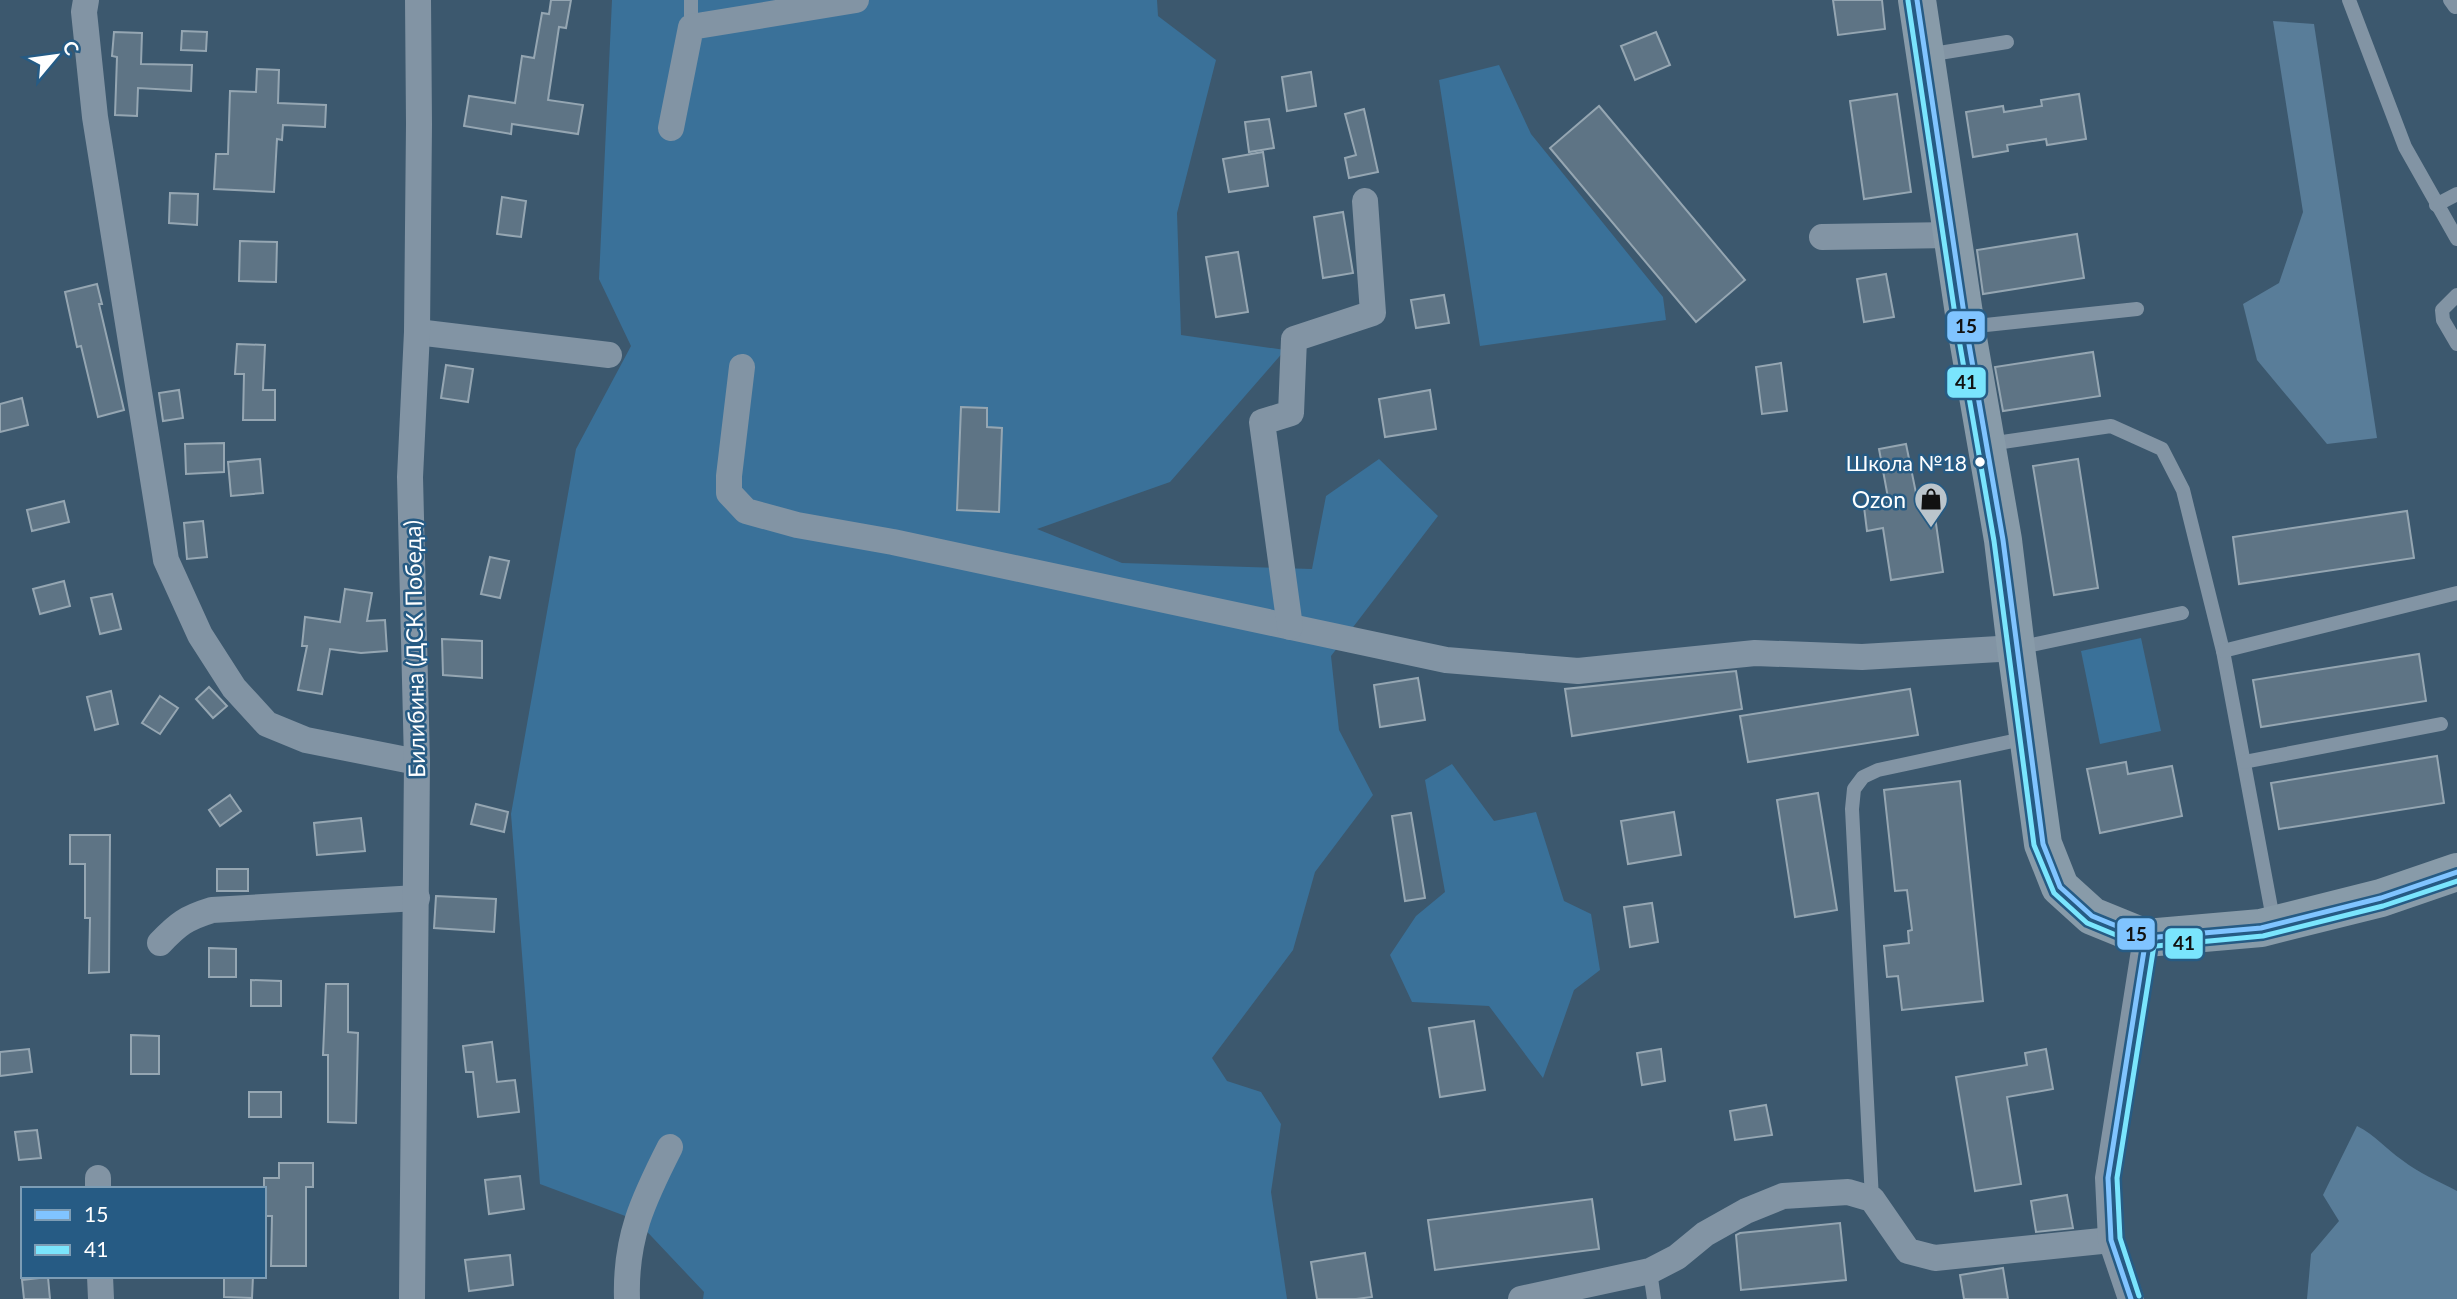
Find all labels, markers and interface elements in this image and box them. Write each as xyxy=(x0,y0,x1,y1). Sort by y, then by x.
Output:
north arrow xyxy=(21,21,91,91)
text: С xyxy=(58,36,85,59)
line badge: 15 xyxy=(1946,310,1986,343)
text: 15 xyxy=(1955,314,1977,337)
line badge: 41 xyxy=(1946,366,1987,399)
text: 41 xyxy=(1955,370,1977,393)
place label: Школа №18 xyxy=(1846,450,1967,475)
marker: Школа №18 xyxy=(1973,455,1987,469)
shop icon: Ozon xyxy=(1912,480,1950,529)
place label: Ozon xyxy=(1852,485,1906,513)
street label: Билибина (ДСК Победа) xyxy=(398,520,430,778)
line badge: 15 xyxy=(2116,917,2156,951)
text: 15 xyxy=(2125,922,2147,945)
line badge: 41 xyxy=(2164,927,2204,960)
text: 41 xyxy=(2173,931,2195,954)
legend xyxy=(21,1187,266,1278)
text: 15 xyxy=(84,1201,108,1226)
text: 41 xyxy=(84,1236,108,1261)

